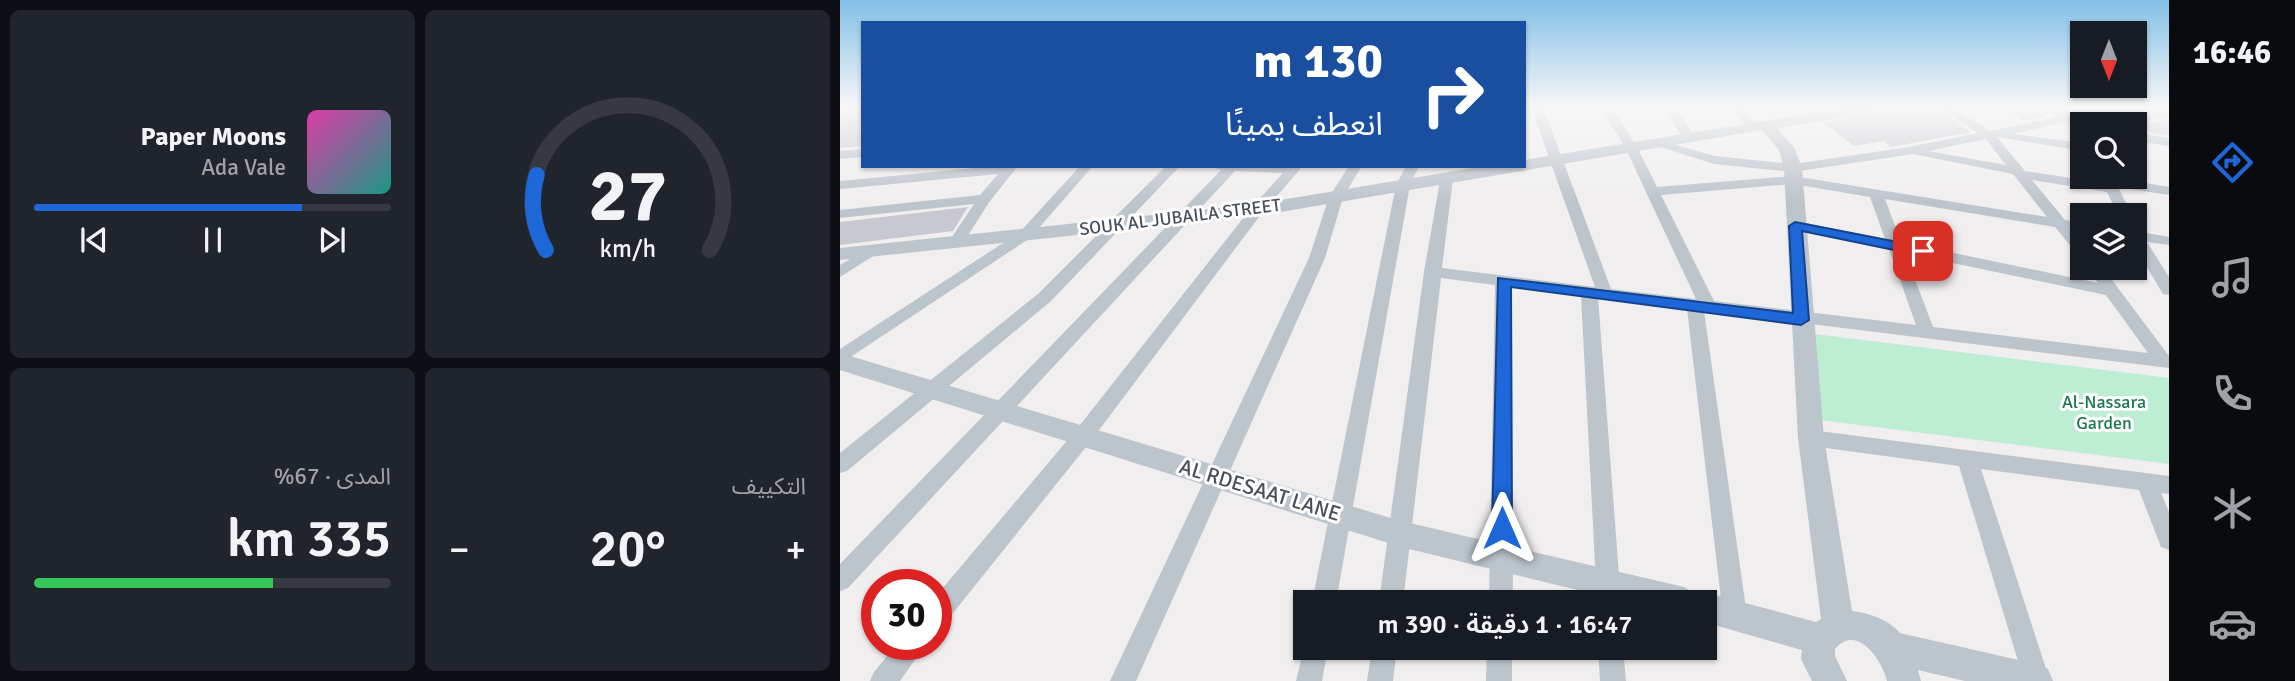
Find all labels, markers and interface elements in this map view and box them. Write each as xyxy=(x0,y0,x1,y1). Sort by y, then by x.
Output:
north arrow xyxy=(2070,21,2147,98)
map controls xyxy=(2070,21,2147,280)
text: 130 m xyxy=(1253,31,1383,91)
text: 16:46 xyxy=(2193,33,2271,72)
icon: right xyxy=(1407,49,1498,140)
text: انعطف يمينًا xyxy=(1225,105,1383,144)
button: search xyxy=(2070,112,2147,189)
text: Paper Moons xyxy=(140,121,286,153)
icon: directions xyxy=(2208,138,2257,187)
text: Ada Vale xyxy=(201,153,286,182)
text: 27 xyxy=(588,153,667,242)
street label: SOUK AL JUBAILA STREET xyxy=(1078,194,1282,240)
button: layers xyxy=(2070,203,2147,280)
icon: previous xyxy=(75,221,113,259)
icon: pause xyxy=(194,221,232,259)
icon: next xyxy=(313,221,351,259)
pin xyxy=(1893,221,1953,281)
icon: arrive xyxy=(1904,232,1942,270)
text: km/h xyxy=(599,233,656,264)
icon: music xyxy=(2208,253,2257,302)
icon: phone xyxy=(2208,369,2257,418)
park label: Al-Nassara Garden xyxy=(2062,391,2146,434)
street label: AL RDESAAT LANE xyxy=(1176,453,1344,527)
text: المدى · 67% xyxy=(274,462,391,491)
text: التكييف xyxy=(732,472,806,501)
icon: climate xyxy=(2208,484,2257,533)
position arrow xyxy=(1465,491,1539,565)
text: 335 km xyxy=(227,507,391,571)
text: 20° xyxy=(589,517,666,581)
text: − xyxy=(449,526,470,573)
text: + xyxy=(785,526,806,573)
speed limit sign: 30 xyxy=(861,569,952,660)
icon: car xyxy=(2208,599,2257,648)
text: 16:47 · 1 دقيقة · 390 m xyxy=(1378,609,1632,641)

